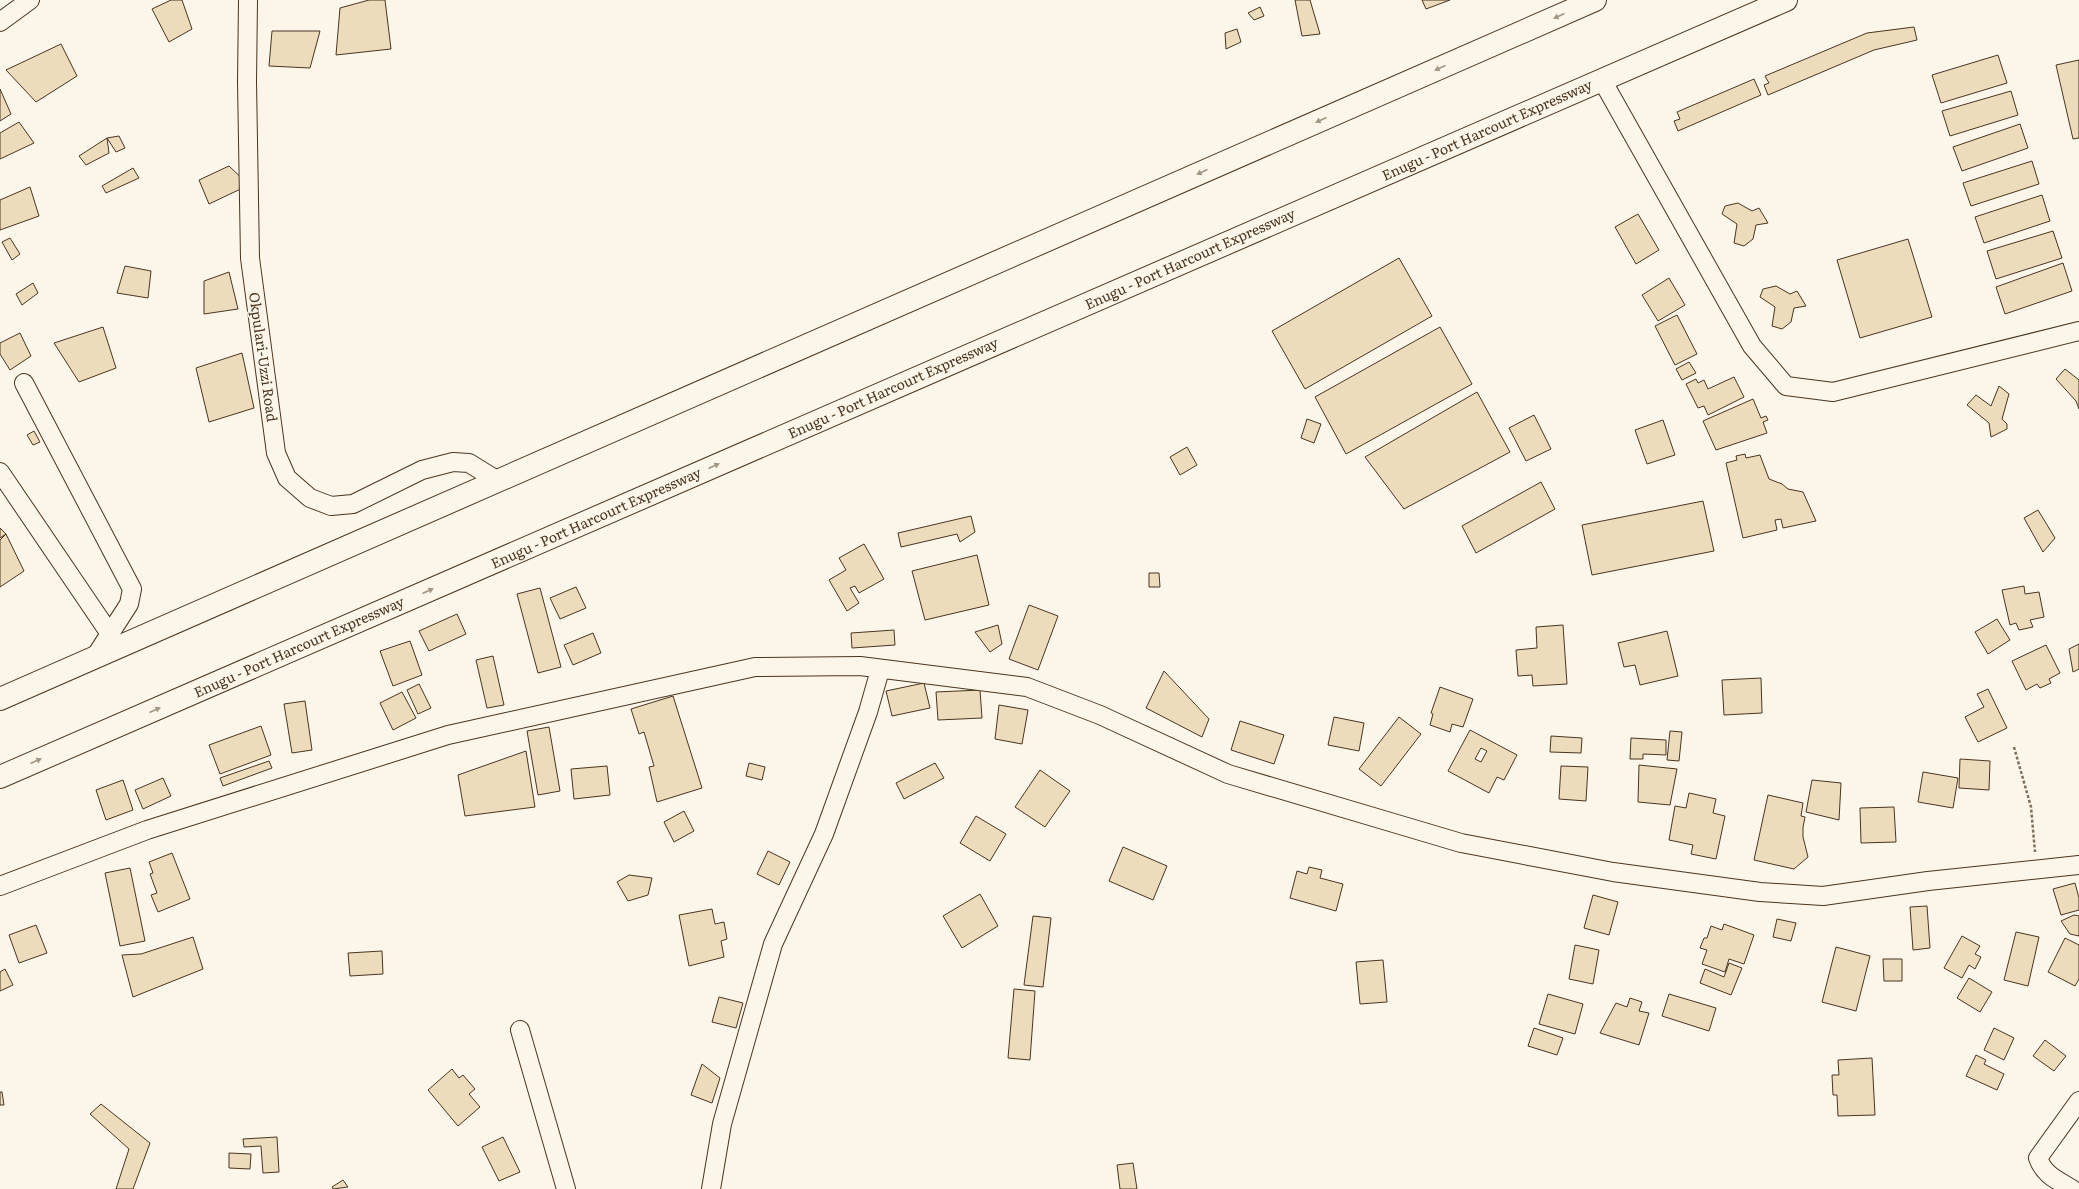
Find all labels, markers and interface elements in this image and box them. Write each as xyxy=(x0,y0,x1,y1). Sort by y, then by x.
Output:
one-way arrow xyxy=(1553,13,1565,19)
one-way arrow xyxy=(1434,65,1446,71)
street label: Enugu - Port Harcourt Expressway xyxy=(1378,73,1596,185)
one-way arrow xyxy=(1315,117,1327,123)
one-way arrow xyxy=(1196,169,1208,175)
street label: Enugu - Port Harcourt Expressway xyxy=(1081,202,1299,314)
street label: Okpulari-Uzzi Road xyxy=(245,291,283,423)
street label: Enugu - Port Harcourt Expressway xyxy=(784,331,1002,443)
street label: Enugu - Port Harcourt Expressway xyxy=(487,461,705,573)
one-way arrow xyxy=(709,463,720,469)
one-way arrow xyxy=(423,587,435,593)
street label: Enugu - Port Harcourt Expressway xyxy=(190,590,408,702)
one-way arrow xyxy=(149,706,161,713)
one-way arrow xyxy=(30,758,42,764)

